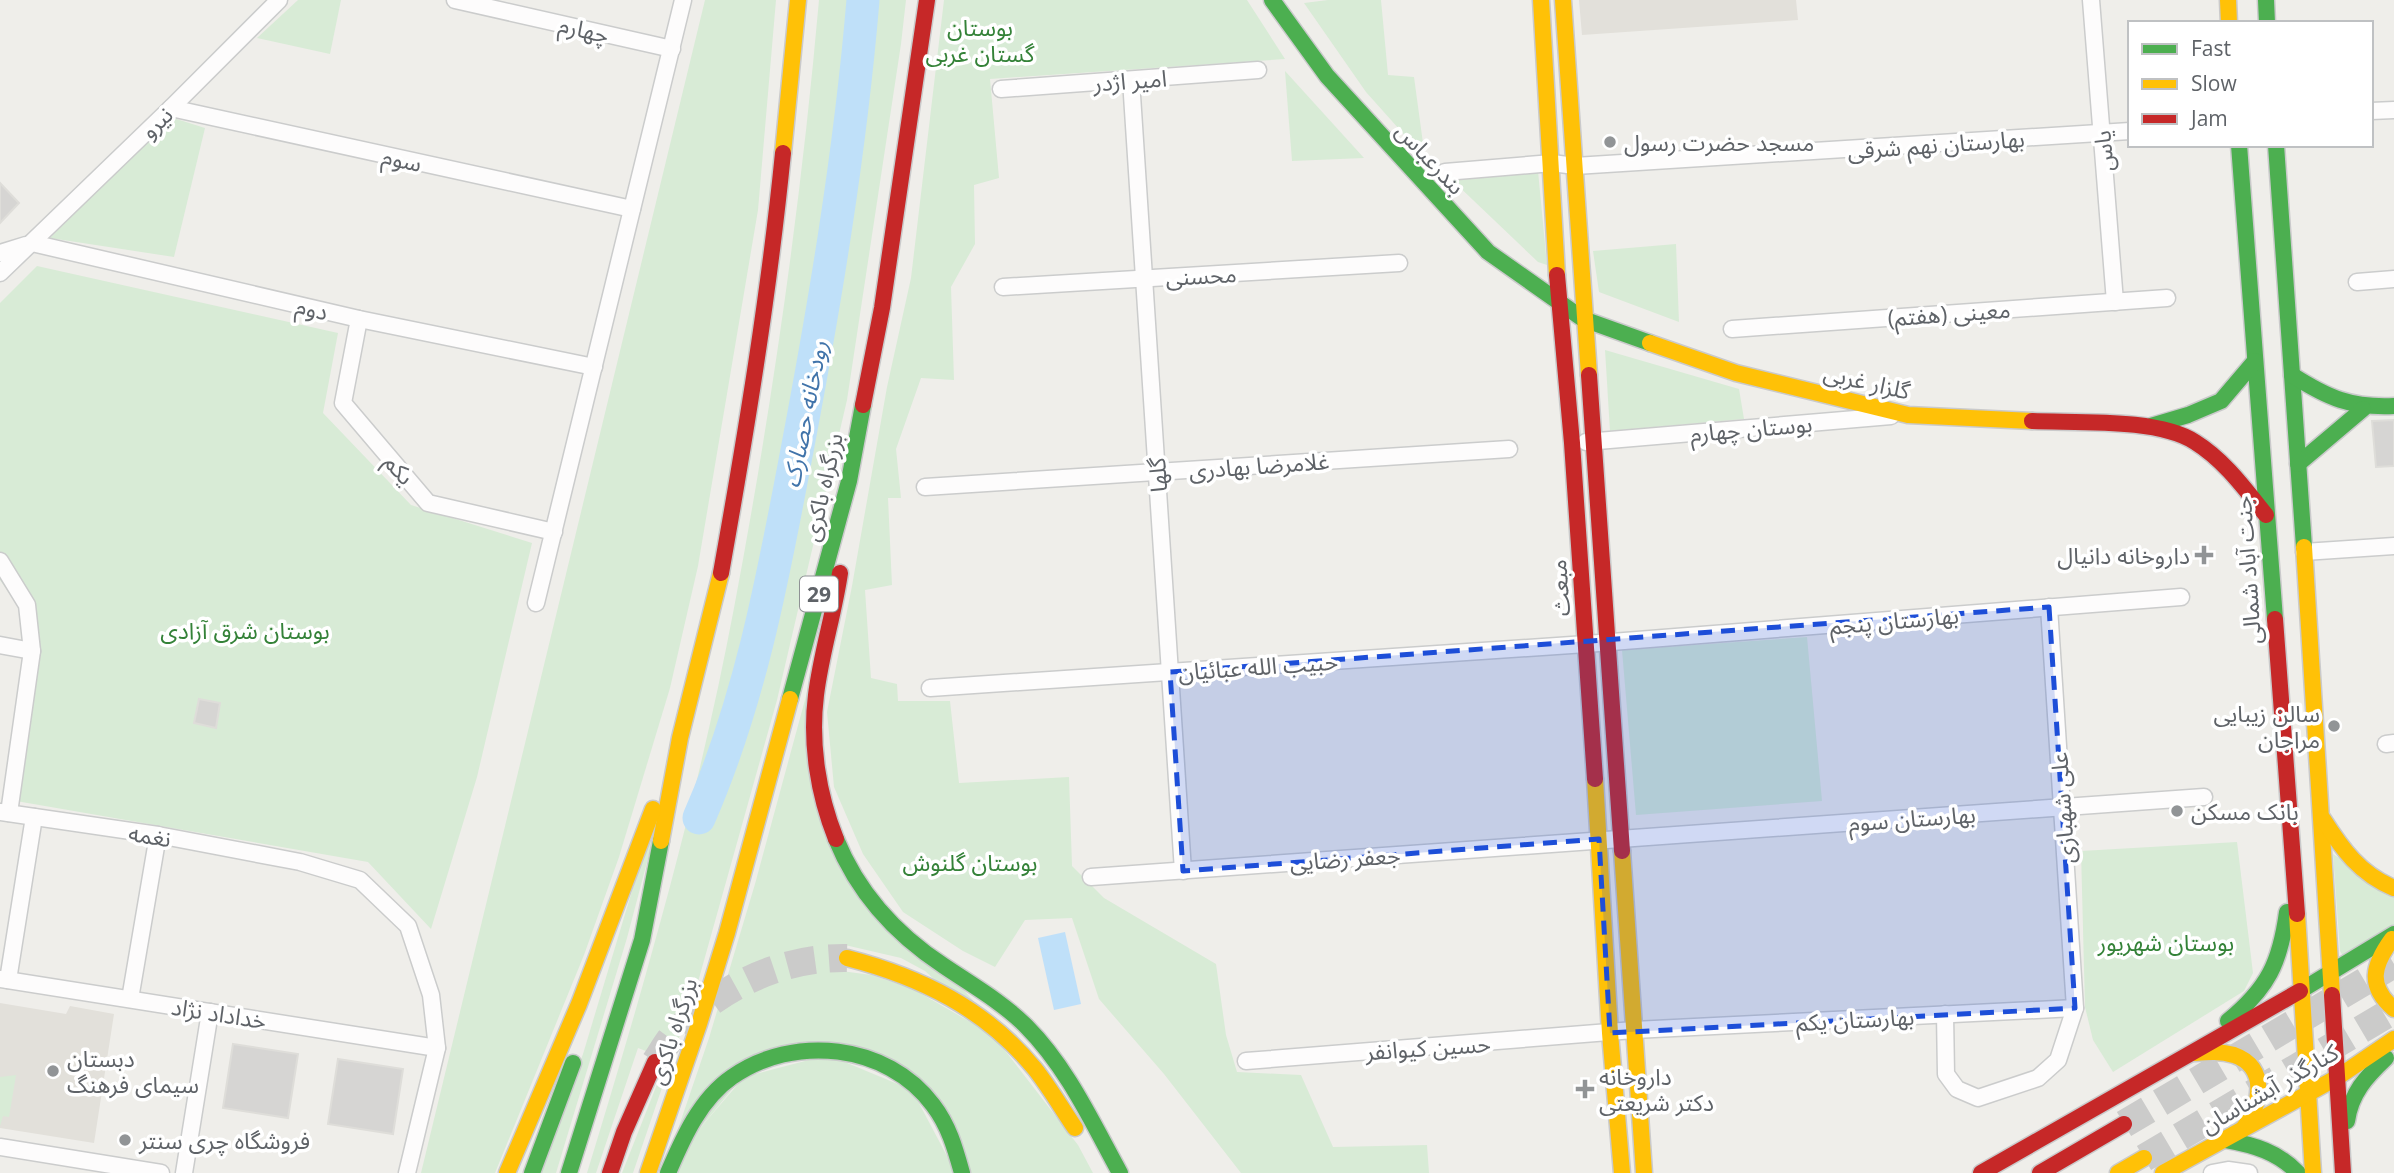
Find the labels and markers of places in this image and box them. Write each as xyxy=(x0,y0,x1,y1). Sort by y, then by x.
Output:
place label: مسجد حضرت رسول xyxy=(1624,126,1814,158)
marker: مسجد حضرت رسول xyxy=(1602,134,1618,150)
place label: داروخانه دانیال xyxy=(2057,539,2190,571)
marker: داروخانه دانیال xyxy=(2196,547,2212,563)
place label: سالن زیبایی مراجان xyxy=(2214,697,2320,755)
marker: سالن زیبایی مراجان xyxy=(2326,718,2342,734)
place label: بانک مسکن xyxy=(2191,795,2299,827)
marker: بانک مسکن xyxy=(2169,803,2185,819)
place label: دبستان سیمای فرهنگ xyxy=(67,1042,199,1100)
place label: داروخانه دکتر شریعتی xyxy=(1599,1060,1714,1118)
marker: دبستان سیمای فرهنگ xyxy=(45,1063,61,1079)
marker: داروخانه دکتر شریعتی xyxy=(1577,1081,1593,1097)
place label: فروشگاه چری سنتر xyxy=(138,1124,310,1156)
marker: فروشگاه چری سنتر xyxy=(117,1132,133,1148)

